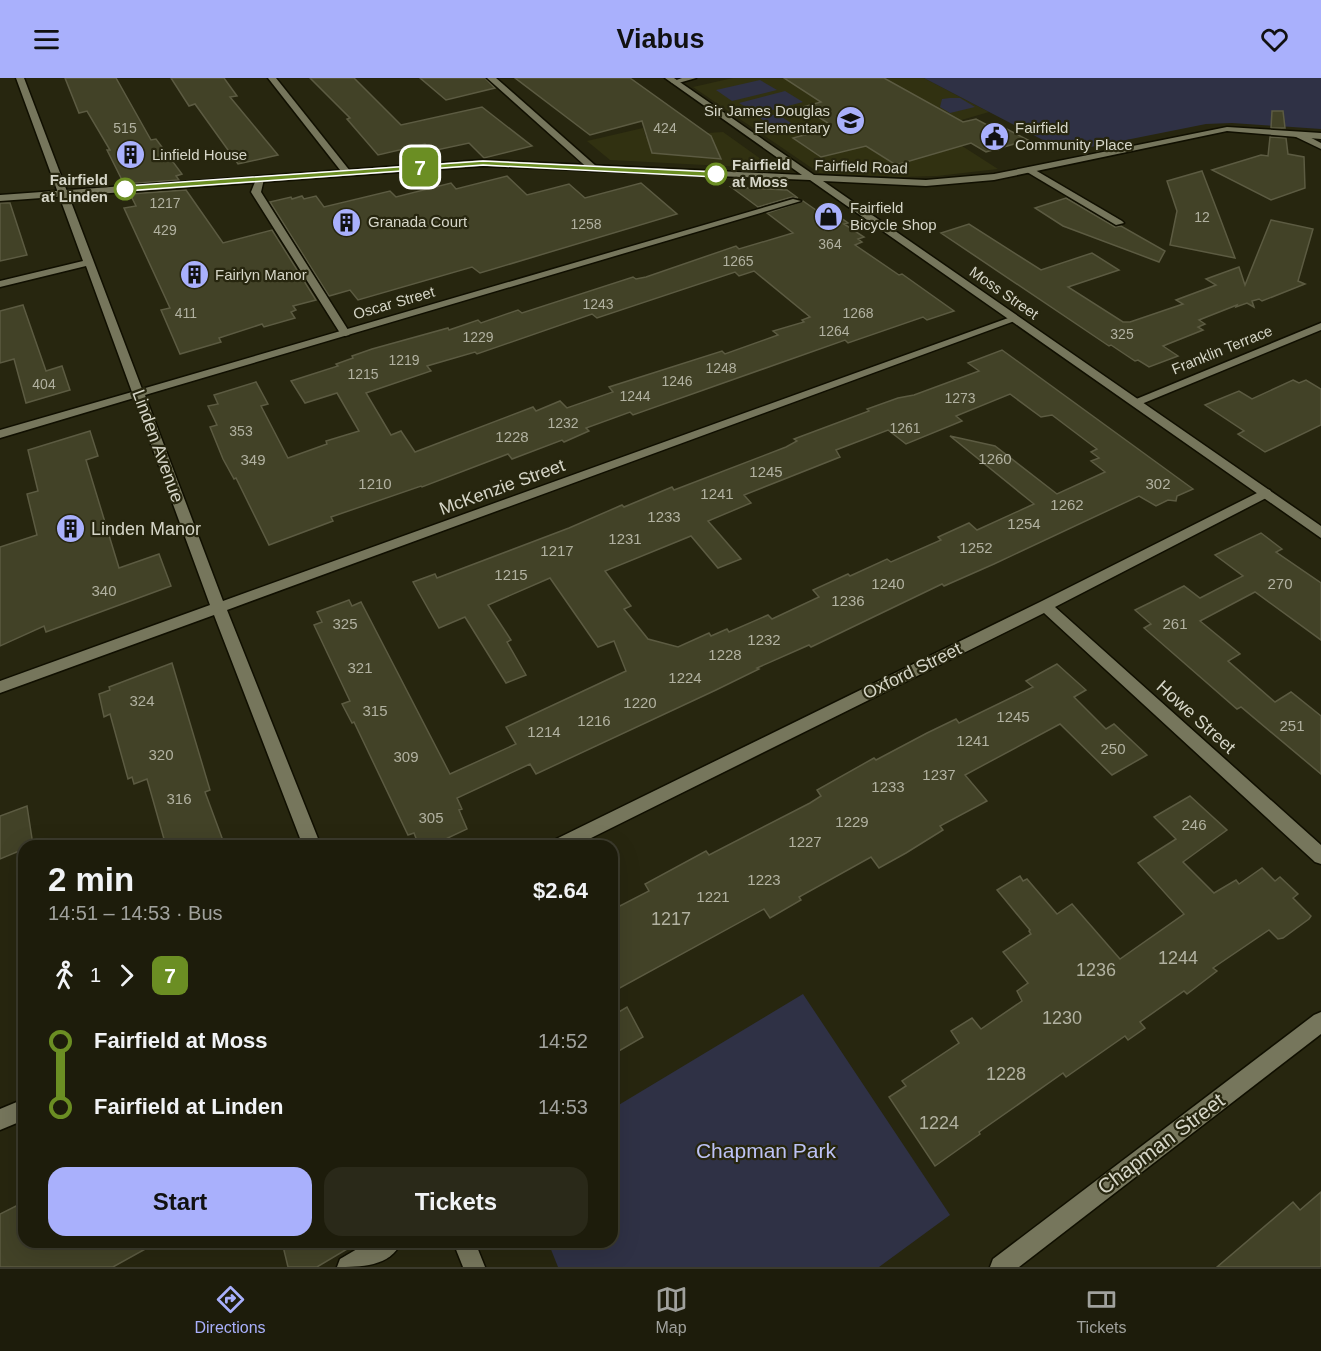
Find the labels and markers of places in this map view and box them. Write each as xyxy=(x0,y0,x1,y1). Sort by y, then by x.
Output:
place label: Sir James Douglas Elementary xyxy=(704,102,830,136)
school or university icon: Sir James Douglas Elementary xyxy=(835,104,867,136)
place label: Fairfield Community Place xyxy=(1015,119,1133,153)
public building icon: Fairfield Community Place xyxy=(978,121,1010,153)
building icon: Linfield House xyxy=(115,139,147,171)
place label: Linfield House xyxy=(152,146,247,163)
place label: Fairfield at Moss xyxy=(732,156,790,190)
marker: Fairfield at Moss xyxy=(705,163,727,185)
place label: Fairfield at Linden xyxy=(41,171,108,205)
marker: Fairfield at Linden xyxy=(114,178,136,200)
place label: Fairfield Bicycle Shop xyxy=(850,199,937,233)
shop icon: Fairfield Bicycle Shop xyxy=(813,201,845,233)
building icon: Granada Court xyxy=(331,206,363,238)
place label: Granada Court xyxy=(368,213,468,230)
building icon: Fairlyn Manor xyxy=(178,259,210,291)
place label: Fairlyn Manor xyxy=(215,266,307,283)
building icon: Linden Manor xyxy=(54,513,86,545)
place label: Linden Manor xyxy=(91,519,201,539)

